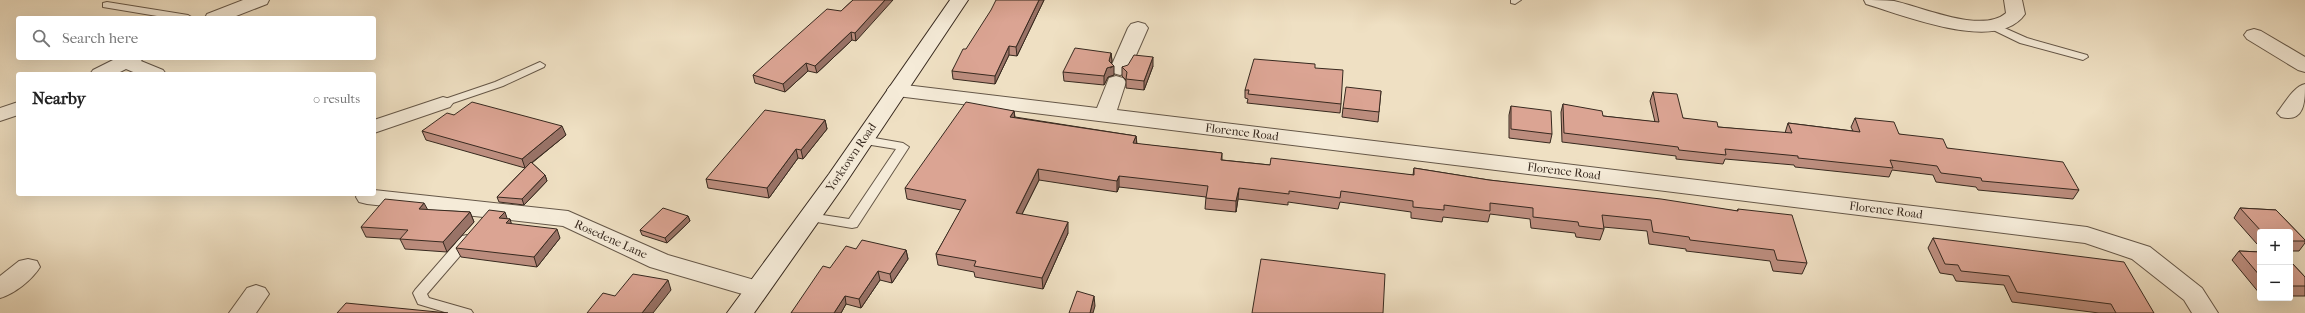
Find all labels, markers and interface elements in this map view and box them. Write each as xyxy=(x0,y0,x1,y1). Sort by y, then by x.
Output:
search box xyxy=(16,16,376,60)
icon: search xyxy=(30,27,52,49)
text: Search here xyxy=(62,29,138,47)
text: Nearby xyxy=(32,88,86,108)
text: 0 results xyxy=(313,91,360,106)
street label: Yorktown Road xyxy=(822,120,879,195)
street label: Florence Road xyxy=(1204,121,1280,144)
street label: Florence Road xyxy=(1526,160,1602,183)
street label: Florence Road xyxy=(1848,199,1924,222)
street label: Rosedene Lane xyxy=(572,217,650,261)
map controls xyxy=(2257,229,2293,301)
button: + xyxy=(2257,229,2293,265)
button: − xyxy=(2257,265,2293,301)

